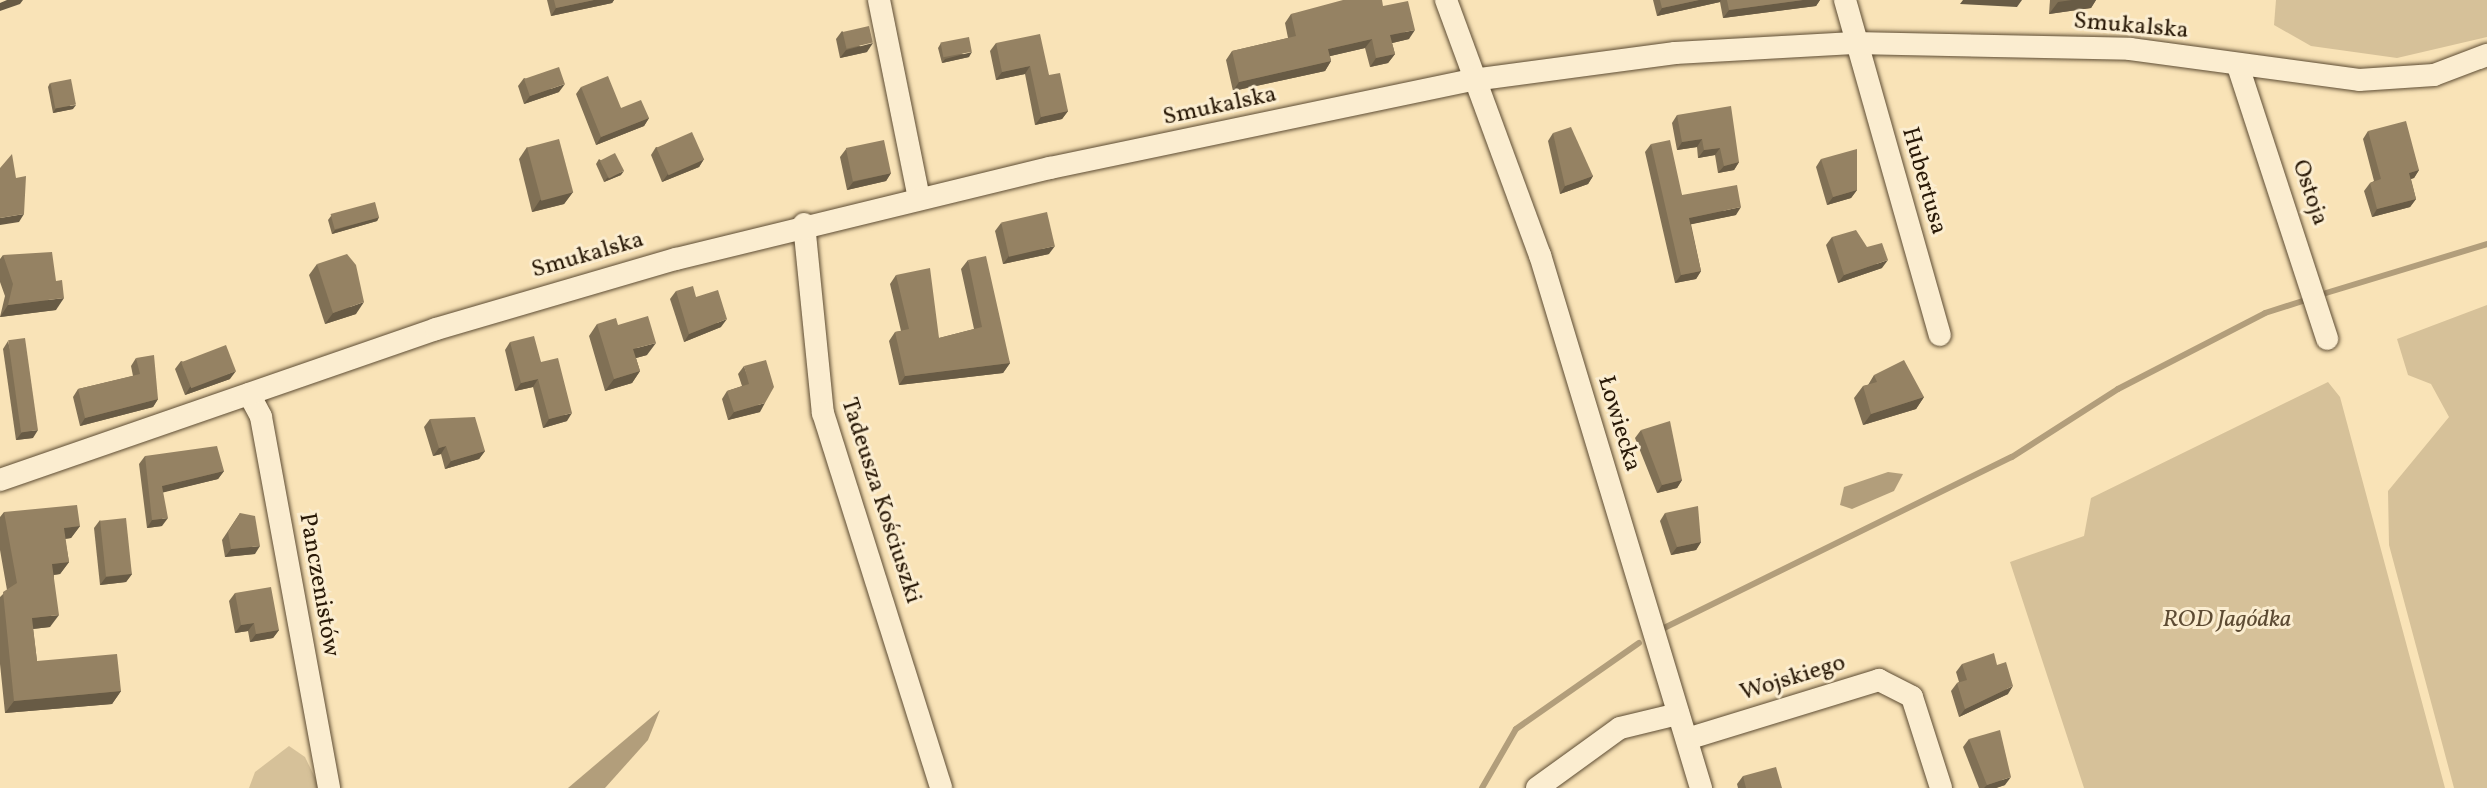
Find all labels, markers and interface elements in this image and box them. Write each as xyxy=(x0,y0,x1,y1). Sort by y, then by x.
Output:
street label: Smukalska xyxy=(2072,8,2190,46)
street label: Smukalska xyxy=(1161,81,1279,133)
street label: Hubertusa xyxy=(1894,124,1952,238)
street label: Ostoja xyxy=(2284,156,2334,230)
street label: Smukalska xyxy=(529,226,647,286)
street label: Łowiecka xyxy=(1590,373,1646,475)
street label: Tadeusza Kościuszki xyxy=(833,395,927,607)
street label: Panczenistów xyxy=(291,511,345,659)
park label: ROD Jagódka xyxy=(2163,607,2291,635)
street label: Wojskiego xyxy=(1737,649,1849,709)

